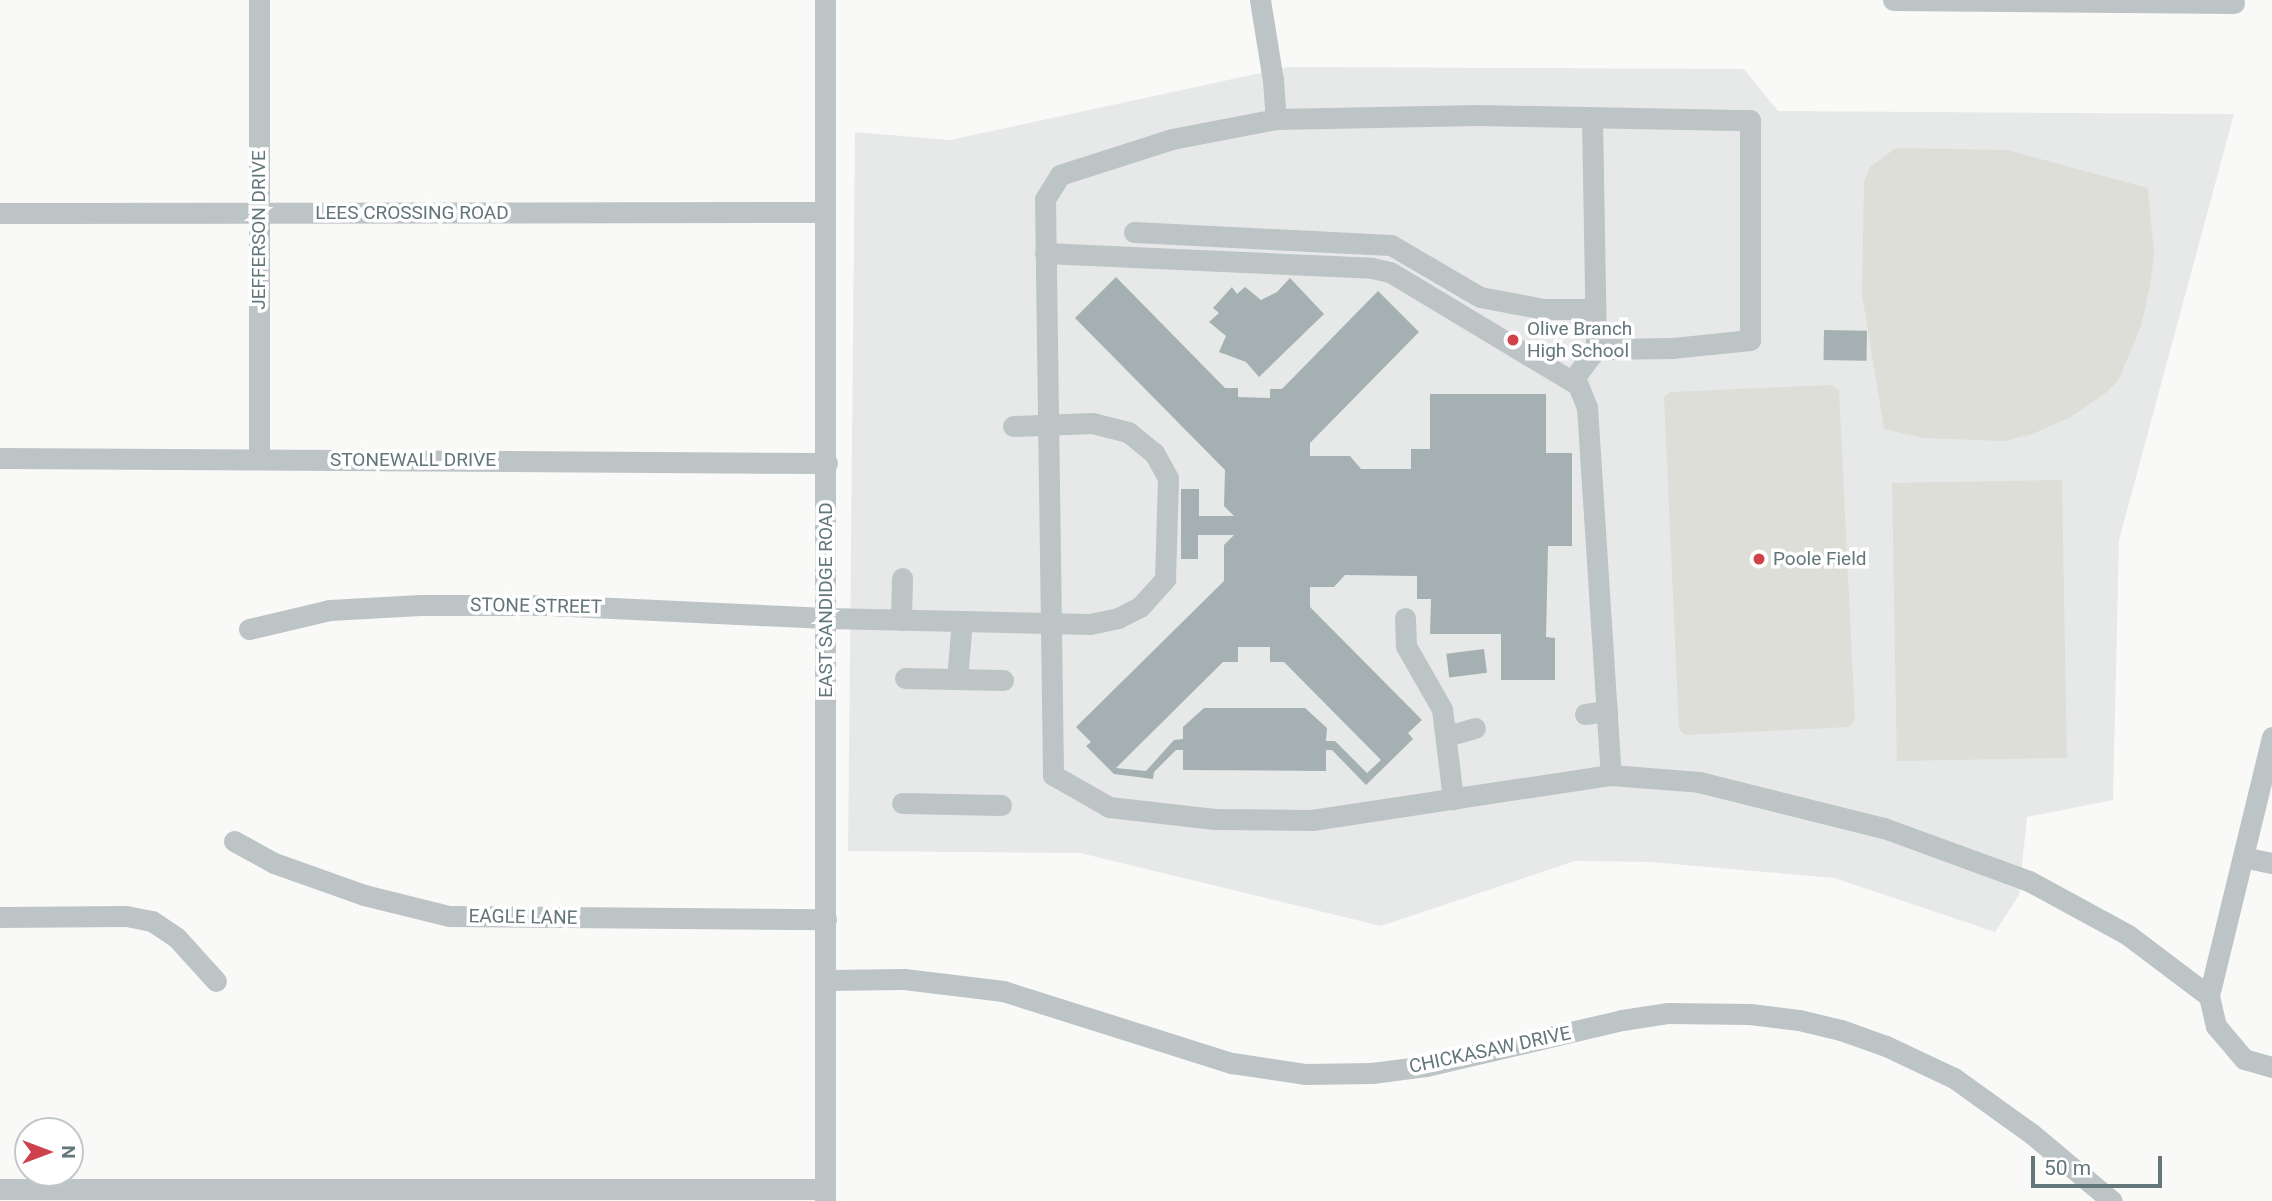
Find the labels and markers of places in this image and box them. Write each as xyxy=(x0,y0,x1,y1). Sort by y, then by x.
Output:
place label: Olive Branch High School xyxy=(1527,318,1632,362)
marker: Olive Branch High School xyxy=(1505,332,1521,348)
place label: Poole Field xyxy=(1773,548,1866,570)
marker: Poole Field xyxy=(1751,551,1767,567)

